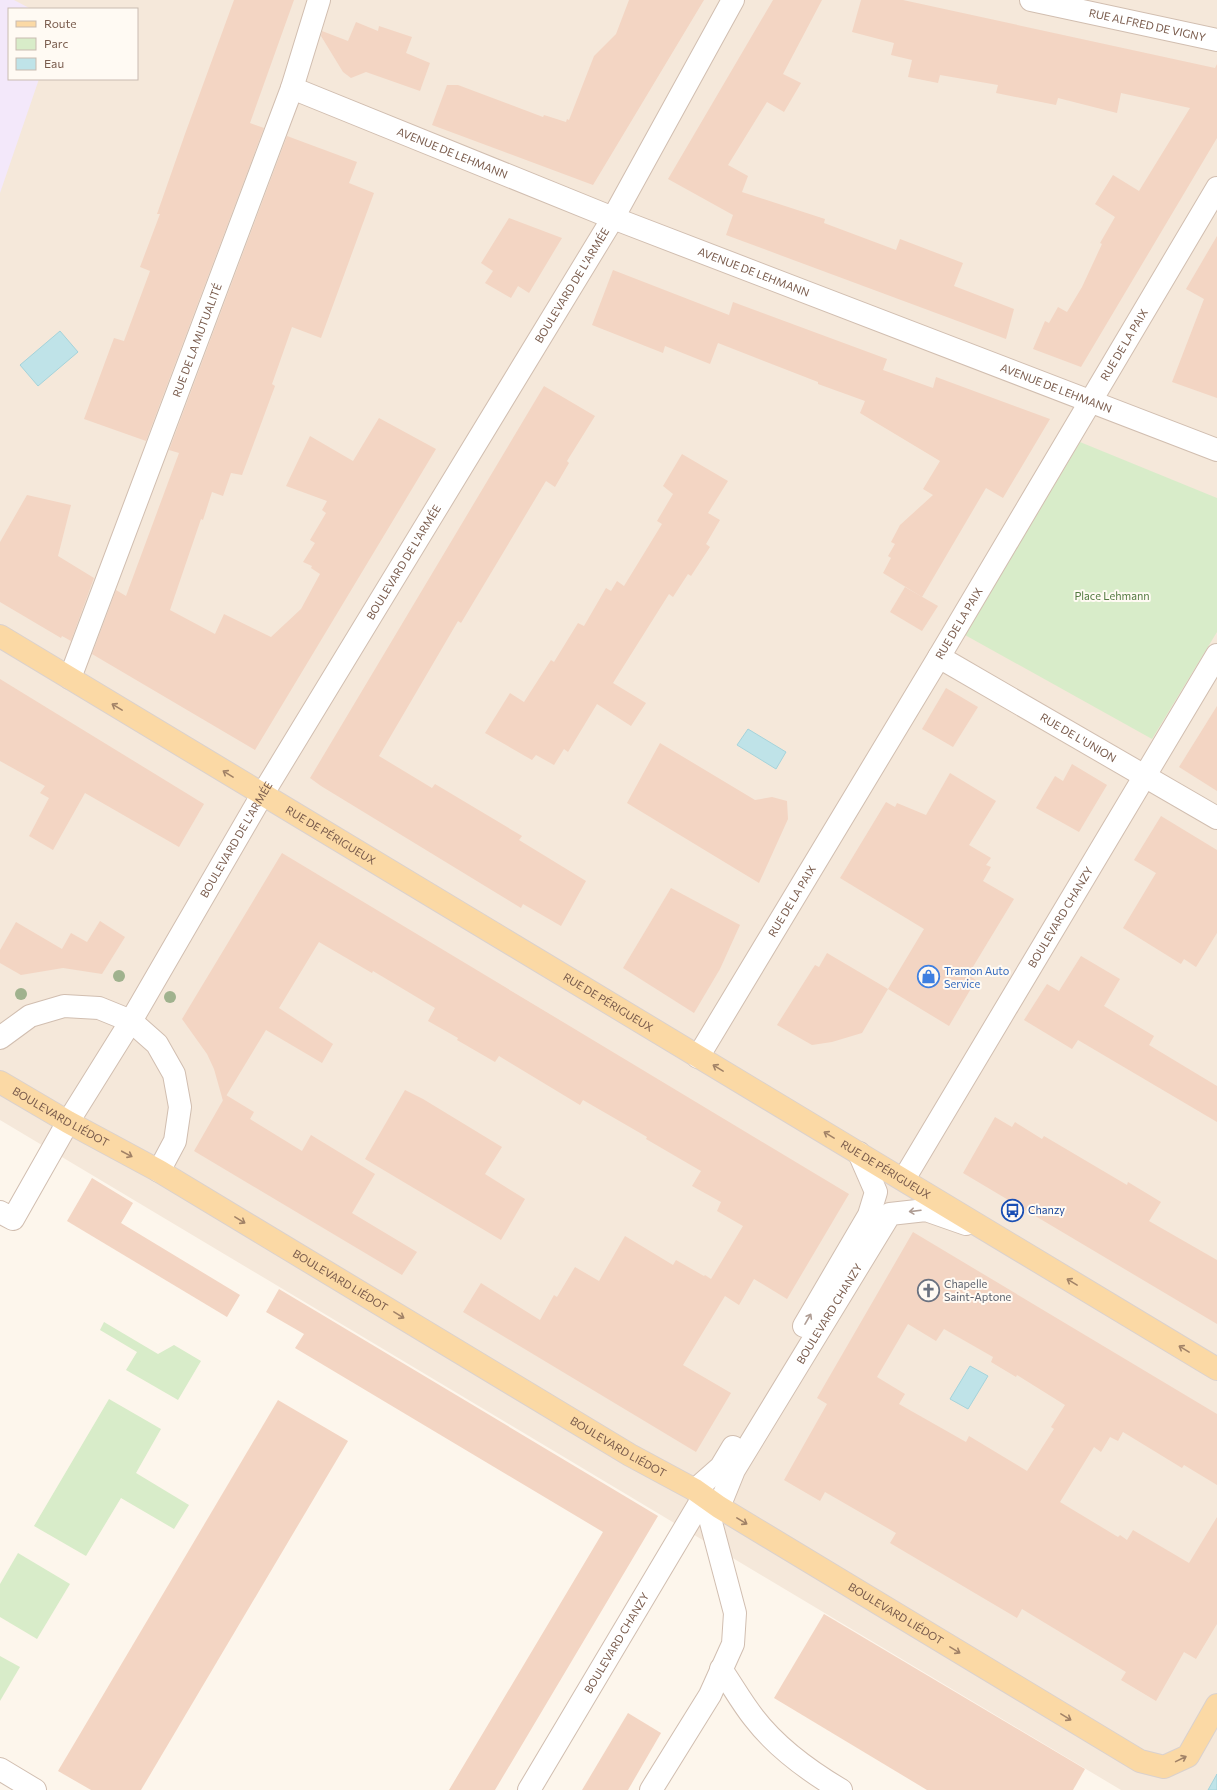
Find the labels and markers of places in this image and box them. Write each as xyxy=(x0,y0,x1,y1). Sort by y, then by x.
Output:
shop icon: Tramon Auto Service xyxy=(916,964,942,990)
place label: Tramon Auto Service xyxy=(944,964,1010,990)
bus stop icon: Chanzy xyxy=(999,1197,1025,1223)
place label: Chanzy xyxy=(1028,1203,1065,1216)
church icon: Chapelle Saint-Aptone xyxy=(916,1277,942,1303)
place label: Chapelle Saint-Aptone xyxy=(944,1277,1012,1303)

